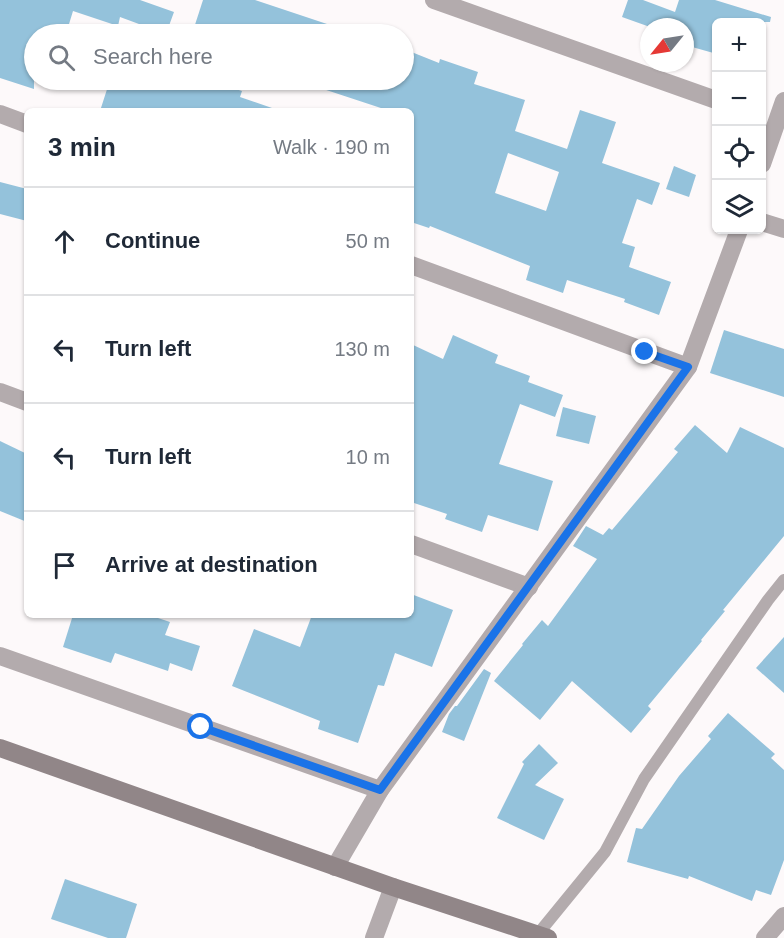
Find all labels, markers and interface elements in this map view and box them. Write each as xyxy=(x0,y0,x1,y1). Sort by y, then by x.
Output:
north arrow xyxy=(640,18,694,72)
map controls xyxy=(712,18,766,234)
button: + xyxy=(712,18,766,72)
search box xyxy=(24,24,414,90)
icon: search xyxy=(45,41,78,74)
text: Search here xyxy=(93,44,213,69)
button: − xyxy=(712,72,766,126)
button: locate xyxy=(712,126,766,180)
text: 3 min xyxy=(48,132,116,162)
text: Walk · 190 m xyxy=(273,136,390,158)
button: layers xyxy=(712,180,766,234)
icon: ahead xyxy=(48,225,81,258)
text: Continue xyxy=(105,228,200,253)
text: 50 m xyxy=(346,230,390,252)
icon: left xyxy=(48,333,81,366)
text: Turn left xyxy=(105,336,191,361)
text: 130 m xyxy=(334,338,390,360)
route end xyxy=(631,338,657,364)
icon: left xyxy=(48,441,81,474)
text: Turn left xyxy=(105,444,191,469)
text: 10 m xyxy=(346,446,390,468)
icon: arrive xyxy=(48,549,81,582)
text: Arrive at destination xyxy=(105,552,318,577)
route start xyxy=(187,713,213,739)

